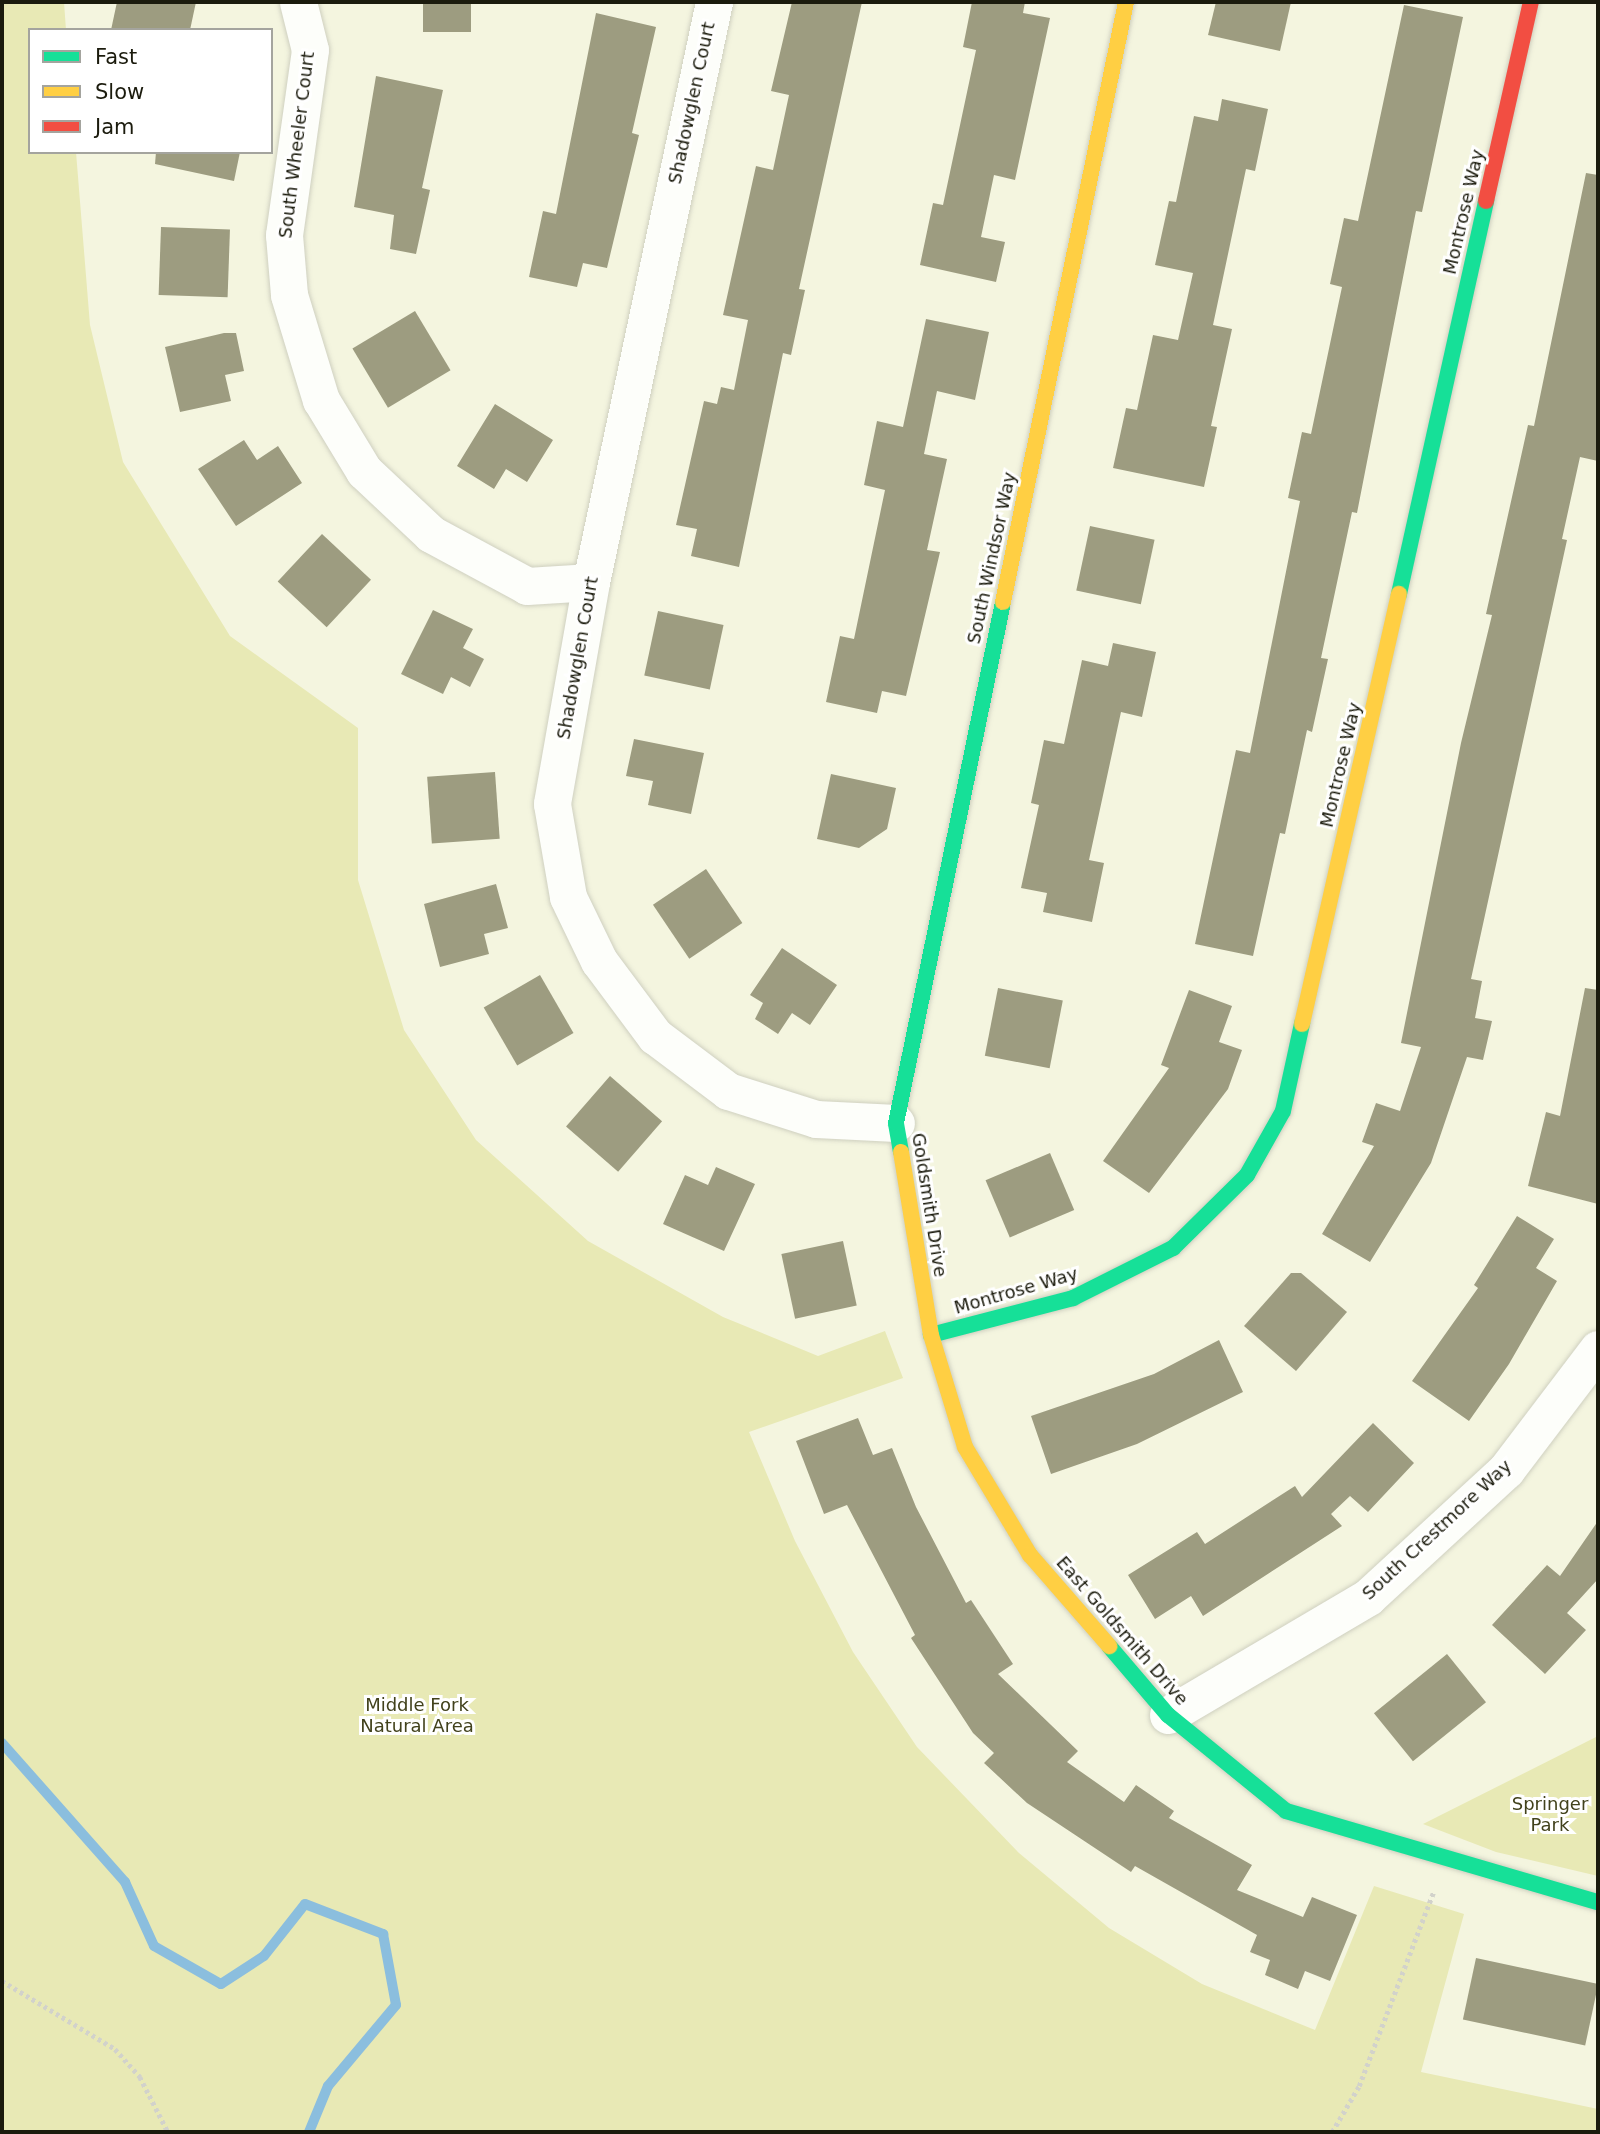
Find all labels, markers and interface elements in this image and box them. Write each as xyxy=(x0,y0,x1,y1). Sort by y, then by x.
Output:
street label: Shadowglen Court xyxy=(664,20,720,186)
legend xyxy=(28,28,273,154)
text: Fast xyxy=(95,45,137,69)
street label: South Wheeler Court xyxy=(275,50,319,240)
text: Slow xyxy=(95,80,144,104)
text: Jam xyxy=(95,115,135,139)
street label: Montrose Way xyxy=(1439,147,1489,277)
street label: South Windsor Way xyxy=(963,470,1021,646)
street label: Shadowglen Court xyxy=(553,575,603,741)
street label: Montrose Way xyxy=(1316,700,1366,830)
street label: Goldsmith Drive xyxy=(907,1131,951,1279)
street label: Montrose Way xyxy=(952,1263,1080,1319)
street label: South Crestmore Way xyxy=(1358,1455,1516,1605)
street label: East Goldsmith Drive xyxy=(1052,1552,1192,1710)
park label: Middle Fork Natural Area xyxy=(360,1695,474,1738)
park label: Springer Park xyxy=(1512,1794,1588,1836)

